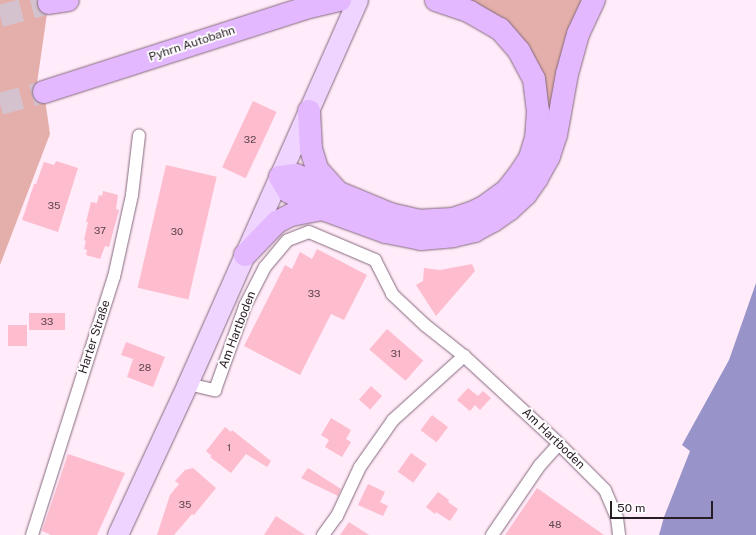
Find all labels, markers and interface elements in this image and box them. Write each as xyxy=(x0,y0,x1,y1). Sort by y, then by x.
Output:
street label: Pyhrn Autobahn xyxy=(147,23,237,65)
house number: 32 xyxy=(244,134,256,146)
house number: 35 xyxy=(48,200,60,212)
house number: 37 xyxy=(94,225,106,237)
house number: 30 xyxy=(171,226,183,238)
house number: 33 xyxy=(308,288,320,300)
street label: Am Hartboden xyxy=(217,289,259,371)
street label: Harter Straße xyxy=(76,298,114,376)
house number: 33 xyxy=(41,316,53,328)
house number: 31 xyxy=(391,348,401,360)
house number: 28 xyxy=(139,362,151,374)
street label: Am Hartboden xyxy=(519,405,587,473)
house number: 1 xyxy=(227,442,231,454)
scale bar xyxy=(612,493,715,519)
house number: 35 xyxy=(179,499,191,511)
text: 50 m xyxy=(617,501,645,515)
house number: 48 xyxy=(549,519,561,531)

